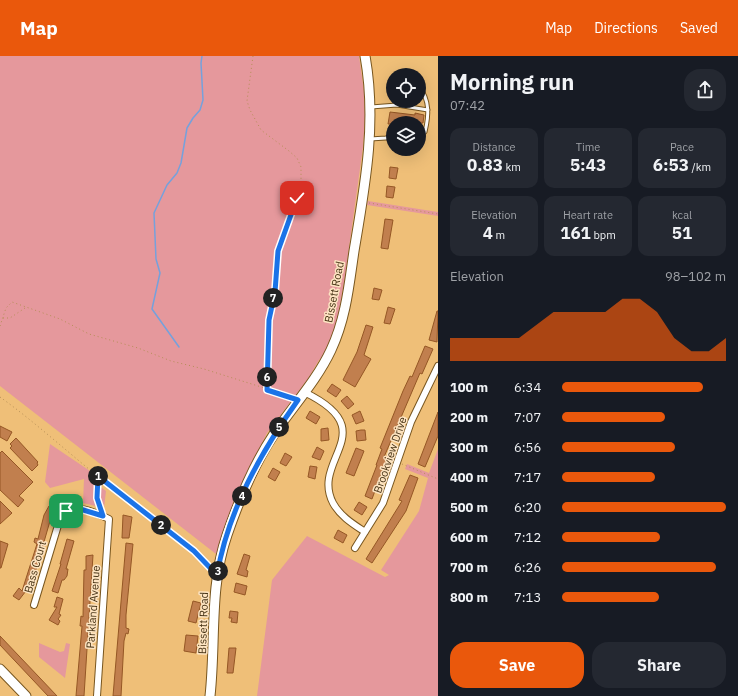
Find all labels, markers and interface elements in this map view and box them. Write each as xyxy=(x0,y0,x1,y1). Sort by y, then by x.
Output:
text: Map xyxy=(20,16,58,40)
text: Map xyxy=(545,19,572,37)
text: Directions xyxy=(594,19,658,37)
text: Saved xyxy=(680,19,718,37)
text: Morning run xyxy=(450,67,574,96)
map controls xyxy=(386,68,426,156)
button: locate xyxy=(386,68,426,108)
button: share xyxy=(684,69,726,111)
text: 07:42 xyxy=(450,97,485,114)
button: layers xyxy=(386,116,426,156)
text: Distance xyxy=(473,140,515,154)
text: Time xyxy=(576,140,600,154)
text: Pace xyxy=(670,140,694,154)
text: 0.83 xyxy=(467,154,503,176)
text: 5:43 xyxy=(570,154,606,176)
text: 6:53 xyxy=(653,154,689,176)
text: km xyxy=(503,160,521,174)
text: /km xyxy=(689,160,711,174)
pin xyxy=(280,181,314,215)
icon: check xyxy=(286,187,308,209)
text: Elevation xyxy=(471,208,517,222)
text: Heart rate xyxy=(563,208,613,222)
text: kcal xyxy=(672,208,692,222)
text: 4 xyxy=(483,222,493,244)
text: 161 xyxy=(560,222,591,244)
text: 51 xyxy=(672,222,692,244)
text: m xyxy=(493,228,505,242)
text: bpm xyxy=(591,228,616,242)
street label: Bissett Road xyxy=(321,260,347,324)
text: Elevation xyxy=(450,268,504,285)
text: 98–102 m xyxy=(665,268,726,285)
pin: 7 xyxy=(263,288,283,308)
text: 7 xyxy=(270,291,276,305)
pin: 6 xyxy=(257,367,277,387)
text: 6 xyxy=(264,370,270,384)
text: 100 m xyxy=(450,379,488,396)
text: 6:34 xyxy=(514,379,541,396)
text: 200 m xyxy=(450,409,488,426)
text: 7:07 xyxy=(514,409,541,426)
street label: Brookview Drive xyxy=(370,415,410,495)
pin: 5 xyxy=(269,417,289,437)
text: 5 xyxy=(276,420,282,434)
text: 300 m xyxy=(450,439,488,456)
text: 6:56 xyxy=(514,439,541,456)
pin: 1 xyxy=(88,466,108,486)
text: 1 xyxy=(95,469,101,483)
text: 400 m xyxy=(450,469,488,486)
text: 7:17 xyxy=(514,469,541,486)
pin: 4 xyxy=(232,486,252,506)
text: 4 xyxy=(239,489,245,503)
pin xyxy=(49,494,83,528)
text: 500 m xyxy=(450,499,488,516)
text: 6:20 xyxy=(514,499,541,516)
icon: arrive xyxy=(55,500,77,522)
pin: 2 xyxy=(151,515,171,535)
text: 2 xyxy=(158,518,164,532)
text: 600 m xyxy=(450,529,488,546)
text: 7:12 xyxy=(514,529,541,546)
street label: Bass Court xyxy=(21,539,49,595)
text: 700 m xyxy=(450,559,488,576)
text: 6:26 xyxy=(514,559,541,576)
pin: 3 xyxy=(208,561,228,581)
text: 3 xyxy=(215,564,221,578)
street label: Parkland Avenue xyxy=(83,565,103,649)
text: 800 m xyxy=(450,589,488,606)
text: 7:13 xyxy=(514,589,541,606)
street label: Bissett Road xyxy=(195,592,211,654)
button: Save xyxy=(450,642,584,688)
button: Share xyxy=(592,642,726,688)

